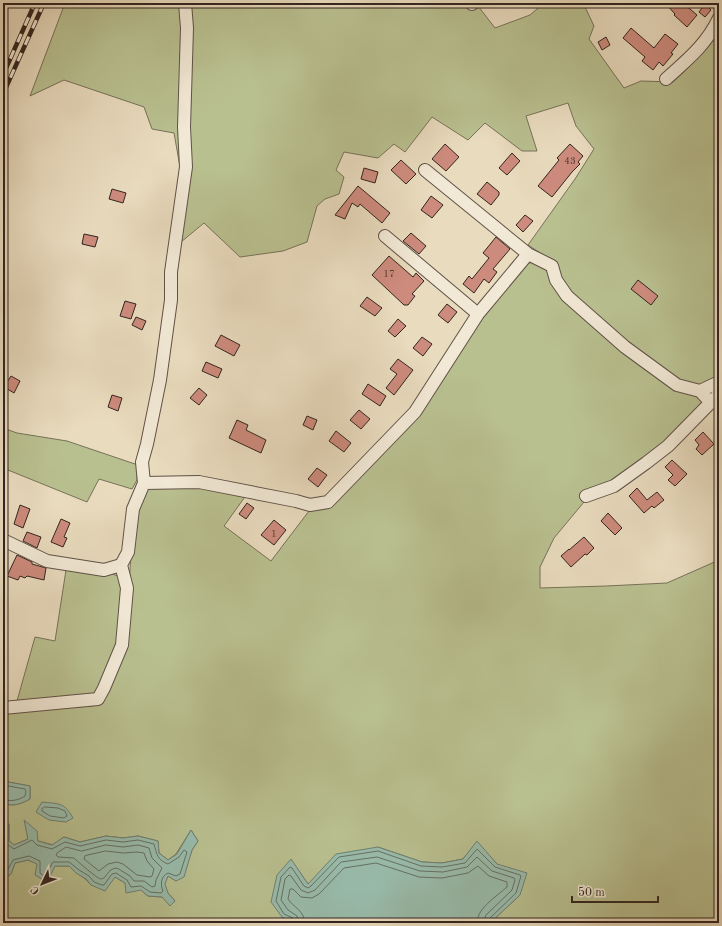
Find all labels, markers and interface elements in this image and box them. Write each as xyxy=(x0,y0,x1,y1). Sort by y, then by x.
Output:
house number: 43 xyxy=(564,156,576,166)
house number: 17 xyxy=(383,269,395,279)
house number: 1 xyxy=(271,529,277,539)
north arrow xyxy=(22,864,62,904)
scale bar xyxy=(572,878,658,904)
text: С xyxy=(29,883,42,896)
text: 50 m xyxy=(578,886,605,899)

